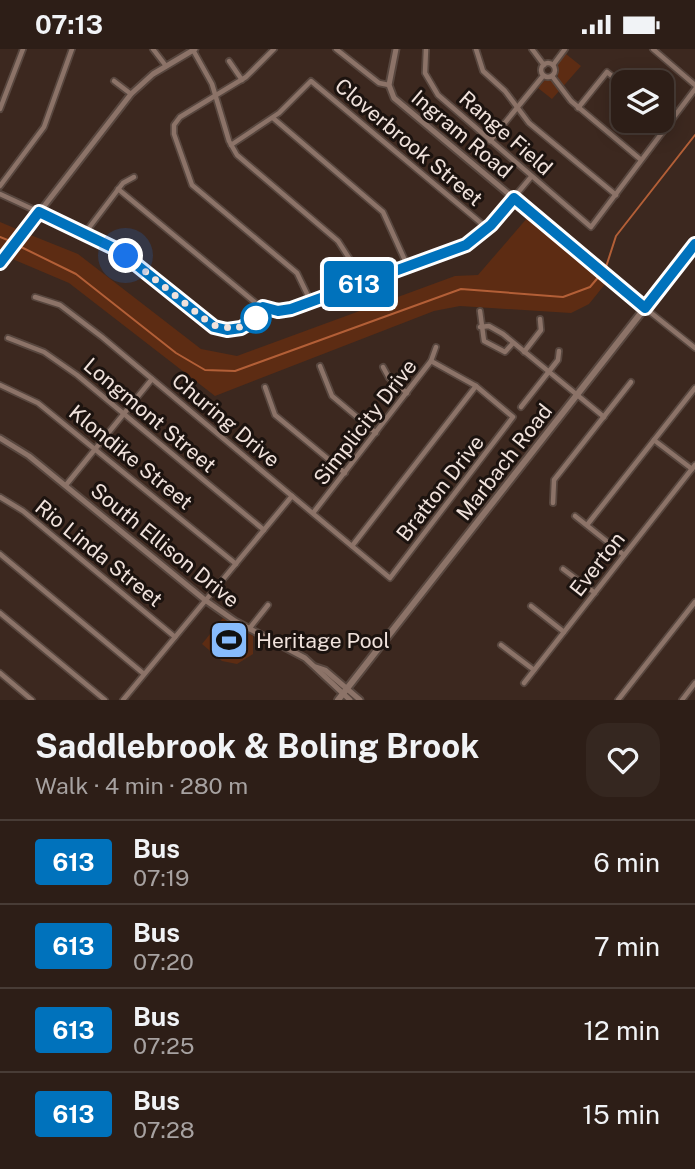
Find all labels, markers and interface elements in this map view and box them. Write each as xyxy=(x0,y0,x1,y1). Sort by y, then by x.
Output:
text: 07:13 xyxy=(35,9,103,40)
map controls xyxy=(611,70,674,133)
button: layers xyxy=(611,70,674,133)
street label: Cloverbrook Street xyxy=(330,73,488,211)
street label: Ingram Road xyxy=(407,85,517,183)
street label: Range Field xyxy=(454,86,558,180)
your location xyxy=(108,238,143,273)
line badge: 613 xyxy=(319,261,399,307)
text: 613 xyxy=(338,270,380,298)
unlabelled marker xyxy=(241,303,271,333)
street label: Longmont Street xyxy=(79,352,221,478)
street label: Simplicity Drive xyxy=(308,354,422,490)
street label: Churing Drive xyxy=(167,368,285,472)
street label: Marbach Road xyxy=(451,399,557,525)
street label: Klondike Street xyxy=(64,400,198,514)
street label: Bratton Drive xyxy=(391,430,489,546)
street label: South Ellison Drive xyxy=(86,477,244,613)
street label: Rio Linda Street xyxy=(30,494,168,612)
street label: Everton xyxy=(564,527,630,601)
sports icon: Heritage Pool xyxy=(208,619,250,661)
place label: Heritage Pool xyxy=(256,628,390,653)
button: heart xyxy=(586,723,660,797)
text: Saddlebrook & Boling Brook xyxy=(35,727,479,765)
text: Walk · 4 min · 280 m xyxy=(35,772,248,799)
text: Bus xyxy=(133,833,180,864)
text: 6 min xyxy=(593,847,660,878)
text: 613 xyxy=(52,848,95,876)
text: 07:19 xyxy=(133,864,189,891)
text: Bus xyxy=(133,917,180,948)
text: 7 min xyxy=(594,931,660,962)
text: 613 xyxy=(52,932,95,960)
text: 07:20 xyxy=(133,948,194,975)
text: Bus xyxy=(133,1001,180,1032)
text: 12 min xyxy=(584,1015,660,1046)
text: 613 xyxy=(52,1016,95,1044)
text: 07:25 xyxy=(133,1032,195,1059)
text: Bus xyxy=(133,1085,180,1116)
text: 15 min xyxy=(582,1099,660,1130)
text: 613 xyxy=(52,1100,95,1128)
text: 07:28 xyxy=(133,1116,195,1143)

